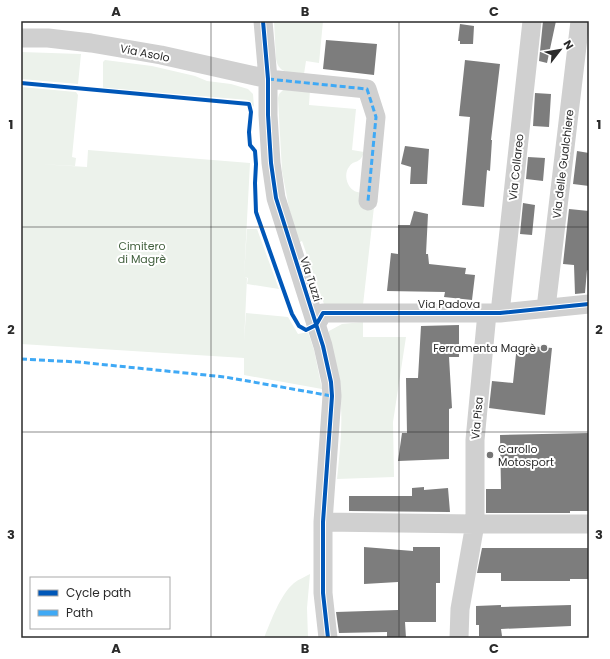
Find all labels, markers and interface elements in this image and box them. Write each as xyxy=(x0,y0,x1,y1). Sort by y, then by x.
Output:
text: A xyxy=(111,2,121,21)
text: B xyxy=(301,2,310,21)
text: C xyxy=(489,2,499,21)
north arrow xyxy=(540,30,580,70)
text: N xyxy=(560,37,578,53)
street label: Via Asolo xyxy=(119,40,171,66)
street label: Via delle Gualchiere xyxy=(548,108,578,219)
text: 1 xyxy=(9,115,13,134)
text: 1 xyxy=(597,115,601,134)
street label: Via Collareo xyxy=(505,133,527,201)
park label: Cimitero di Magrè xyxy=(118,238,166,267)
street label: Via Tuzzi xyxy=(296,255,326,304)
street label: Via Padova xyxy=(418,296,480,312)
text: 2 xyxy=(7,320,15,339)
text: 2 xyxy=(595,320,603,339)
place label: Ferramenta Magrè xyxy=(433,340,536,356)
marker: Ferramenta Magrè xyxy=(539,343,549,353)
street label: Via Pisa xyxy=(467,396,487,440)
place label: Carollo Motosport xyxy=(498,441,554,470)
marker: Carollo Motosport xyxy=(485,450,495,460)
text: 3 xyxy=(7,525,15,544)
text: 3 xyxy=(595,525,603,544)
legend xyxy=(30,577,170,629)
text: Cycle path xyxy=(66,584,131,601)
text: Path xyxy=(66,604,93,621)
text: A xyxy=(111,639,121,658)
text: B xyxy=(301,639,310,658)
text: C xyxy=(489,639,499,658)

